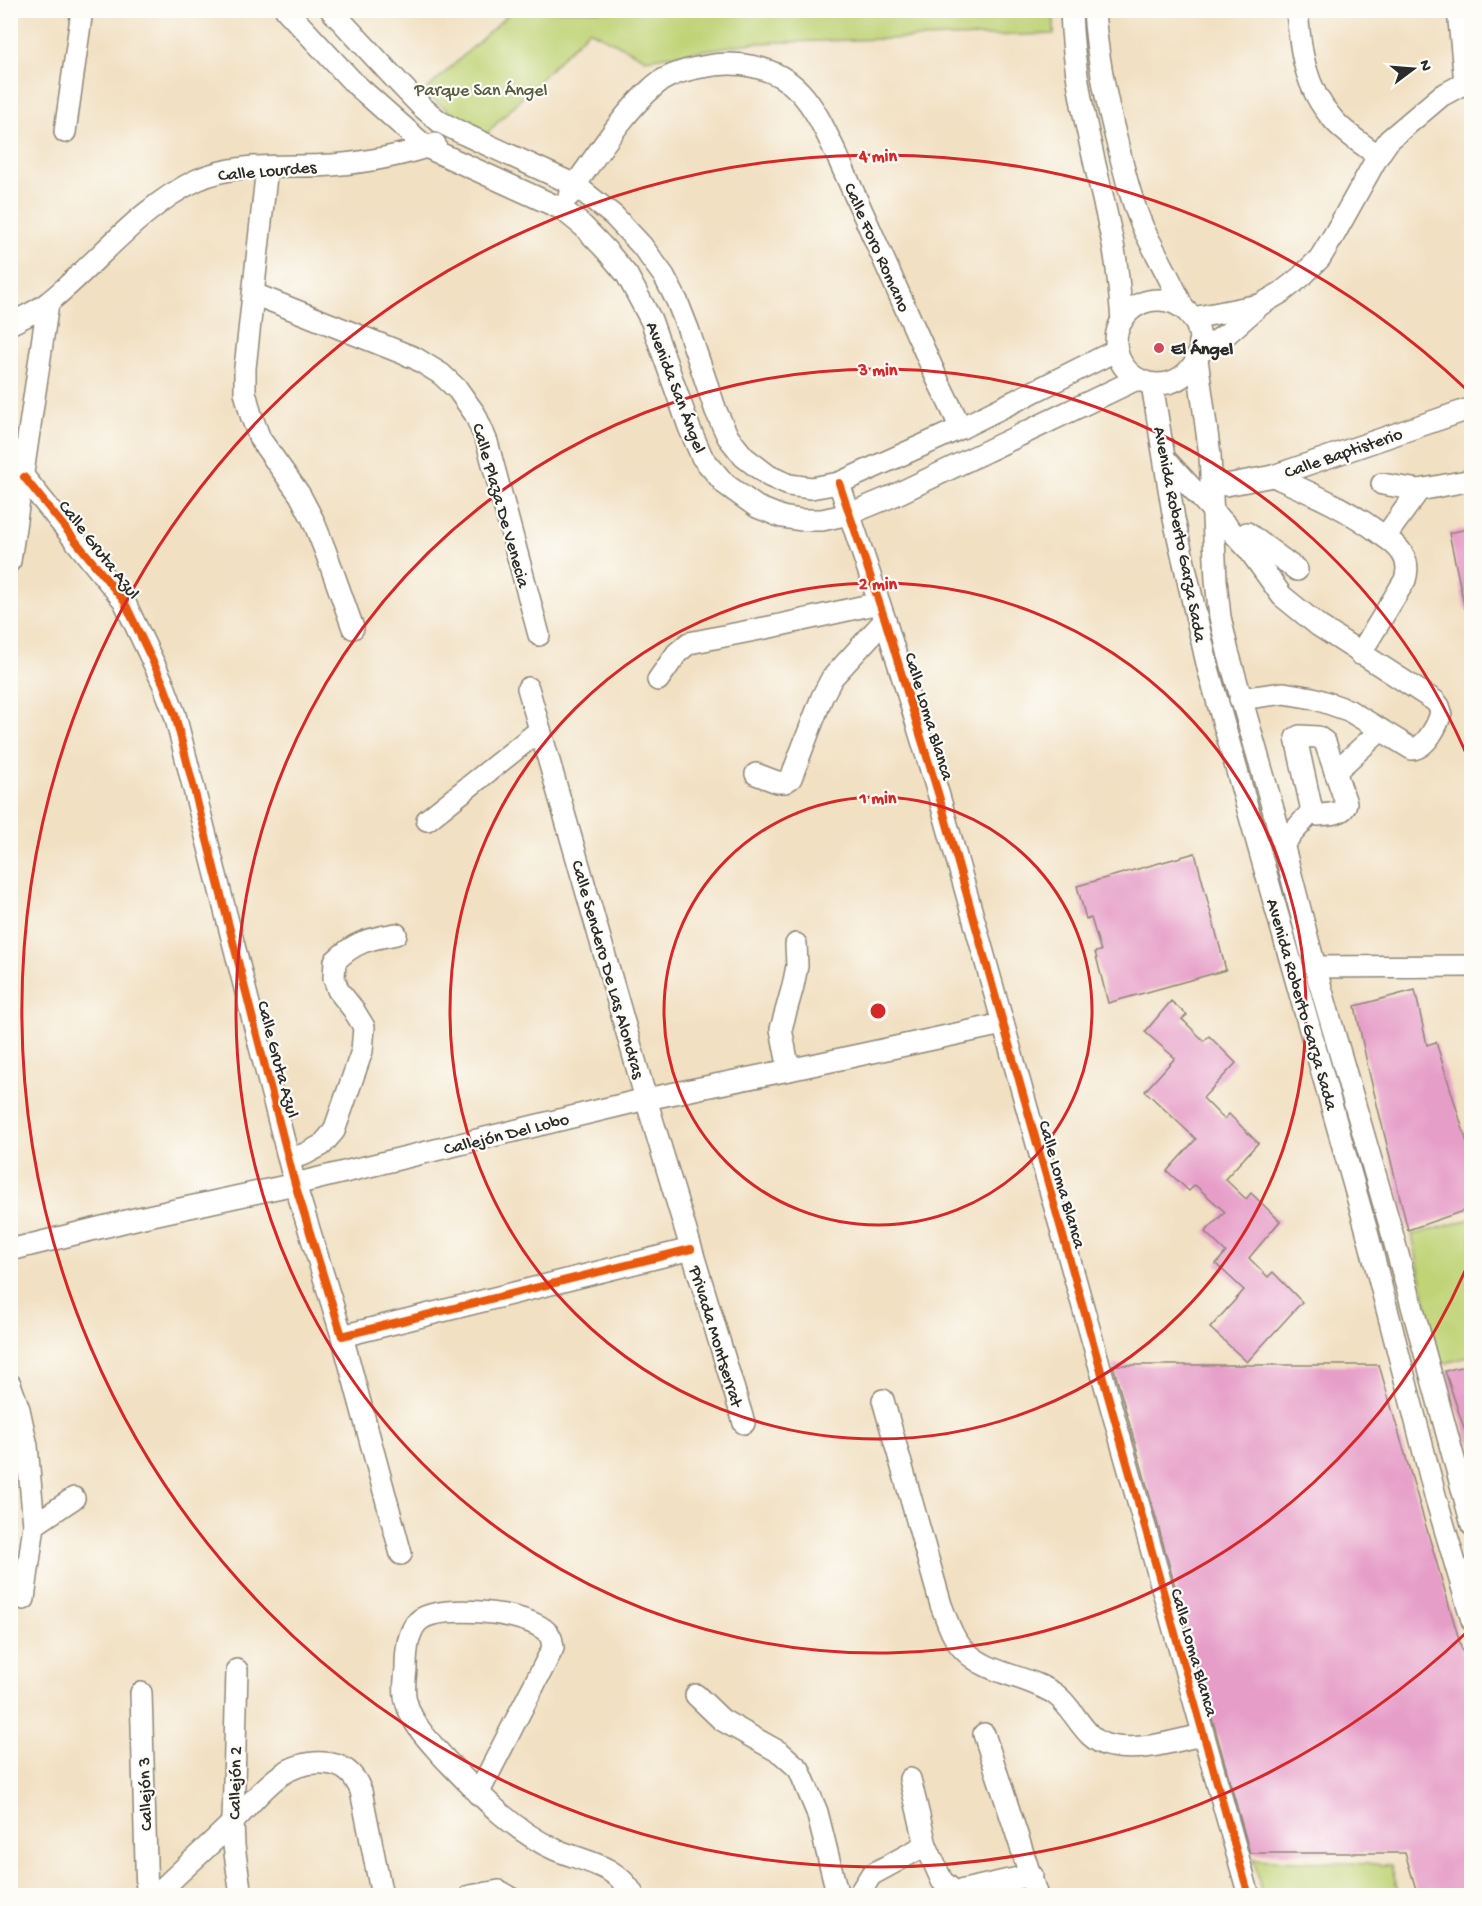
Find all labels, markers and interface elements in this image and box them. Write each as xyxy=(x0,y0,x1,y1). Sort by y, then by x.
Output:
north arrow xyxy=(1383,39,1443,99)
text: N xyxy=(1413,58,1435,74)
park label: Parque San Ángel xyxy=(414,80,547,102)
text: 4 min xyxy=(858,147,897,168)
street label: Calle Lourdes xyxy=(217,158,319,187)
street label: Calle Foro Romano xyxy=(838,180,914,316)
street label: Avenida San Ángel xyxy=(640,319,710,457)
place label: El Ángel xyxy=(1171,339,1233,361)
marker: El Ángel xyxy=(1152,341,1166,355)
text: 3 min xyxy=(858,361,898,382)
street label: Calle Plaza De Venecia xyxy=(466,421,533,591)
street label: Calle Baptisterio xyxy=(1282,424,1406,484)
street label: Avenida Roberto Garza Sada xyxy=(1147,425,1210,645)
street label: Calle Gruta Azul xyxy=(53,497,143,604)
text: 2 min xyxy=(859,575,898,596)
street label: Calle Loma Blanca xyxy=(898,651,957,784)
text: 1 min xyxy=(859,789,897,810)
street label: Calle Sendero De Las Alondras xyxy=(565,858,648,1083)
street label: Avenida Roberto Garza Sada xyxy=(1260,897,1341,1114)
street label: Calle Gruta Azul xyxy=(251,999,302,1120)
centre of rings xyxy=(868,1001,888,1021)
street label: Callejón Del Lobo xyxy=(442,1110,571,1161)
street label: Calle Loma Blanca xyxy=(1032,1118,1089,1252)
street label: Privada Montserrat xyxy=(683,1263,747,1412)
street label: Calle Loma Blanca xyxy=(1164,1586,1221,1720)
street label: Callejón 2 xyxy=(225,1746,248,1820)
street label: Callejón 3 xyxy=(135,1757,158,1831)

